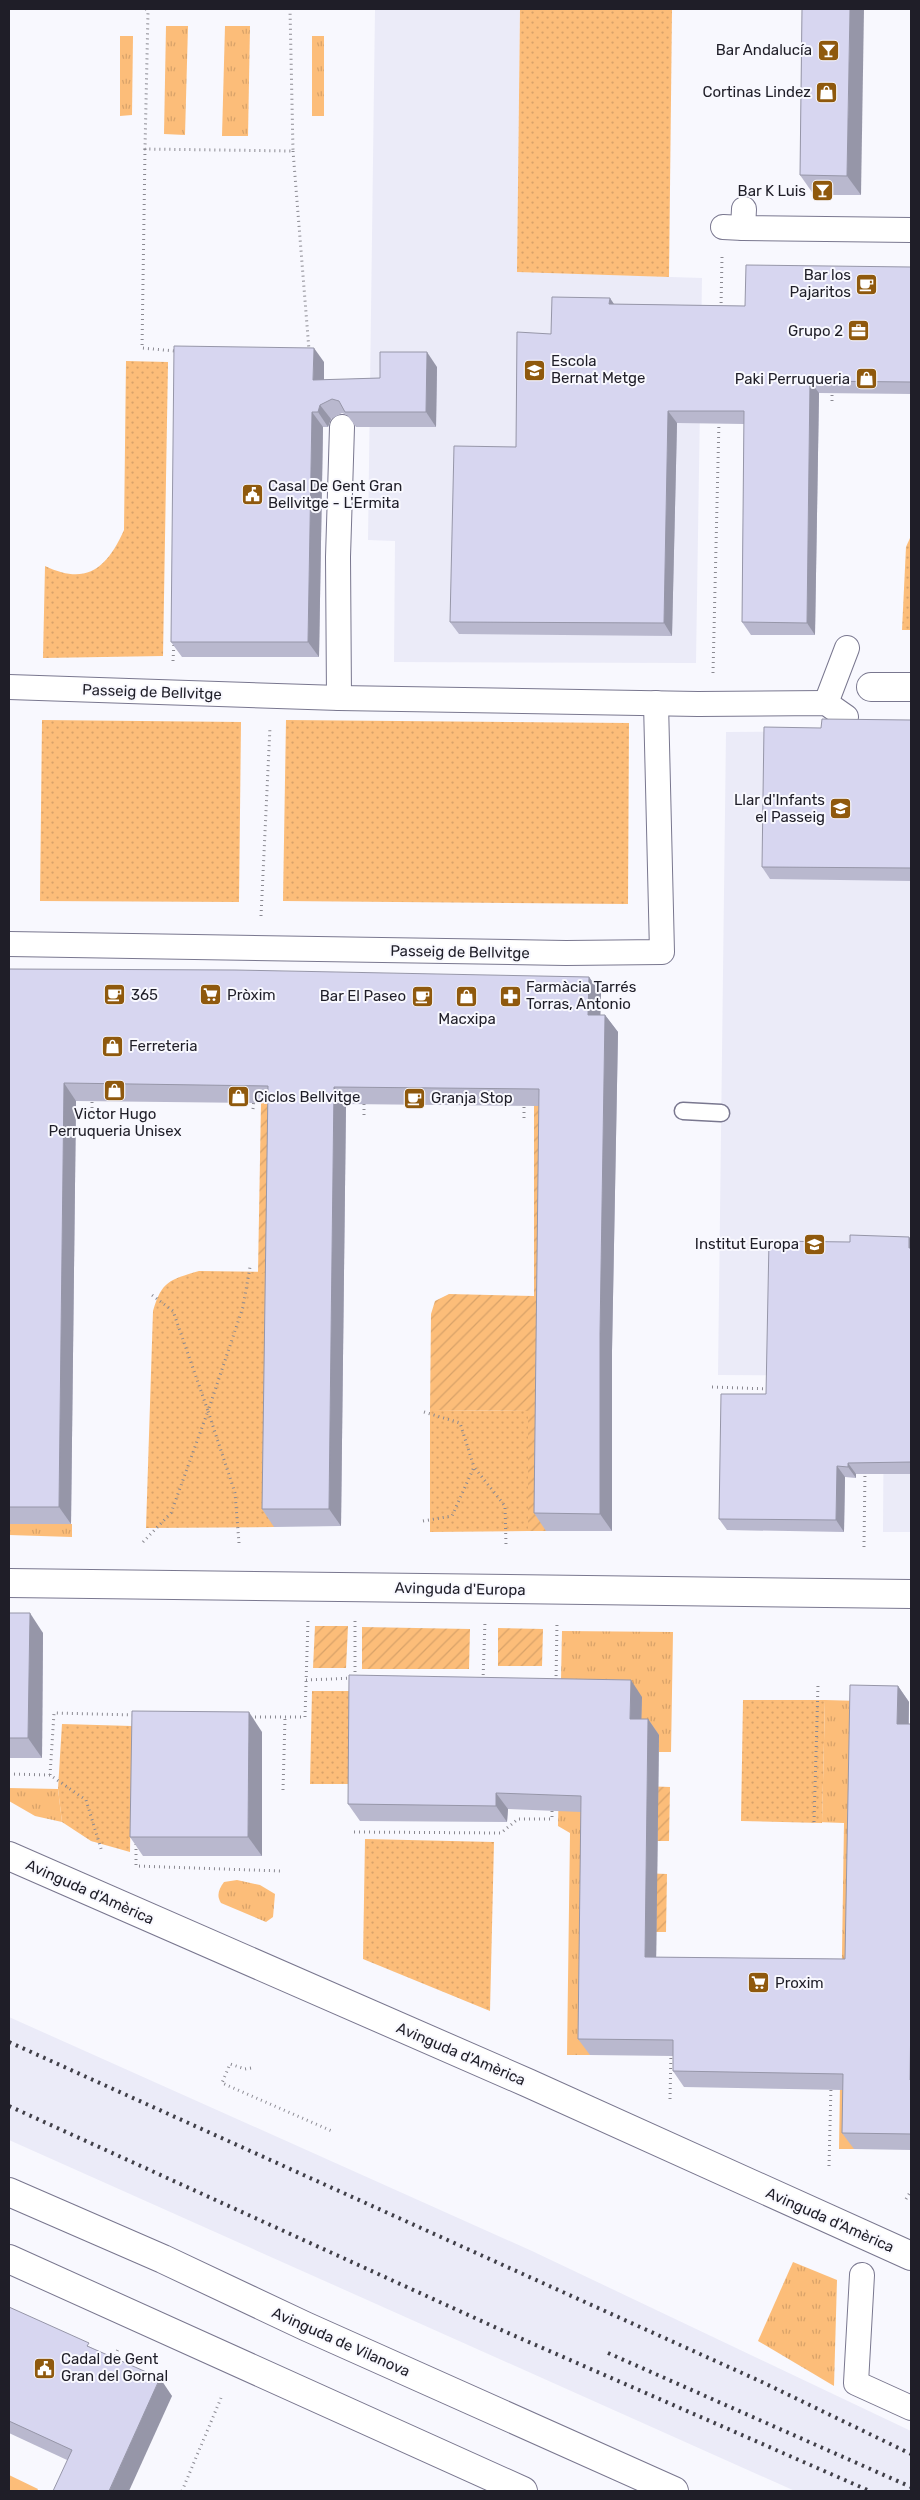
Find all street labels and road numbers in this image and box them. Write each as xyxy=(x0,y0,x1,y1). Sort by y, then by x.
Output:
street label: Passeig de Bellvitge xyxy=(82,681,222,703)
street label: Passeig de Bellvitge xyxy=(390,942,530,962)
street label: Avinguda d'Europa xyxy=(394,1579,526,1599)
street label: Avinguda d'Amèrica xyxy=(23,1856,157,1928)
street label: Avinguda d'Amèrica xyxy=(394,2019,528,2089)
street label: Avinguda d'Amèrica xyxy=(763,2184,897,2256)
street label: Avinguda de Vilanova xyxy=(269,2303,413,2381)

